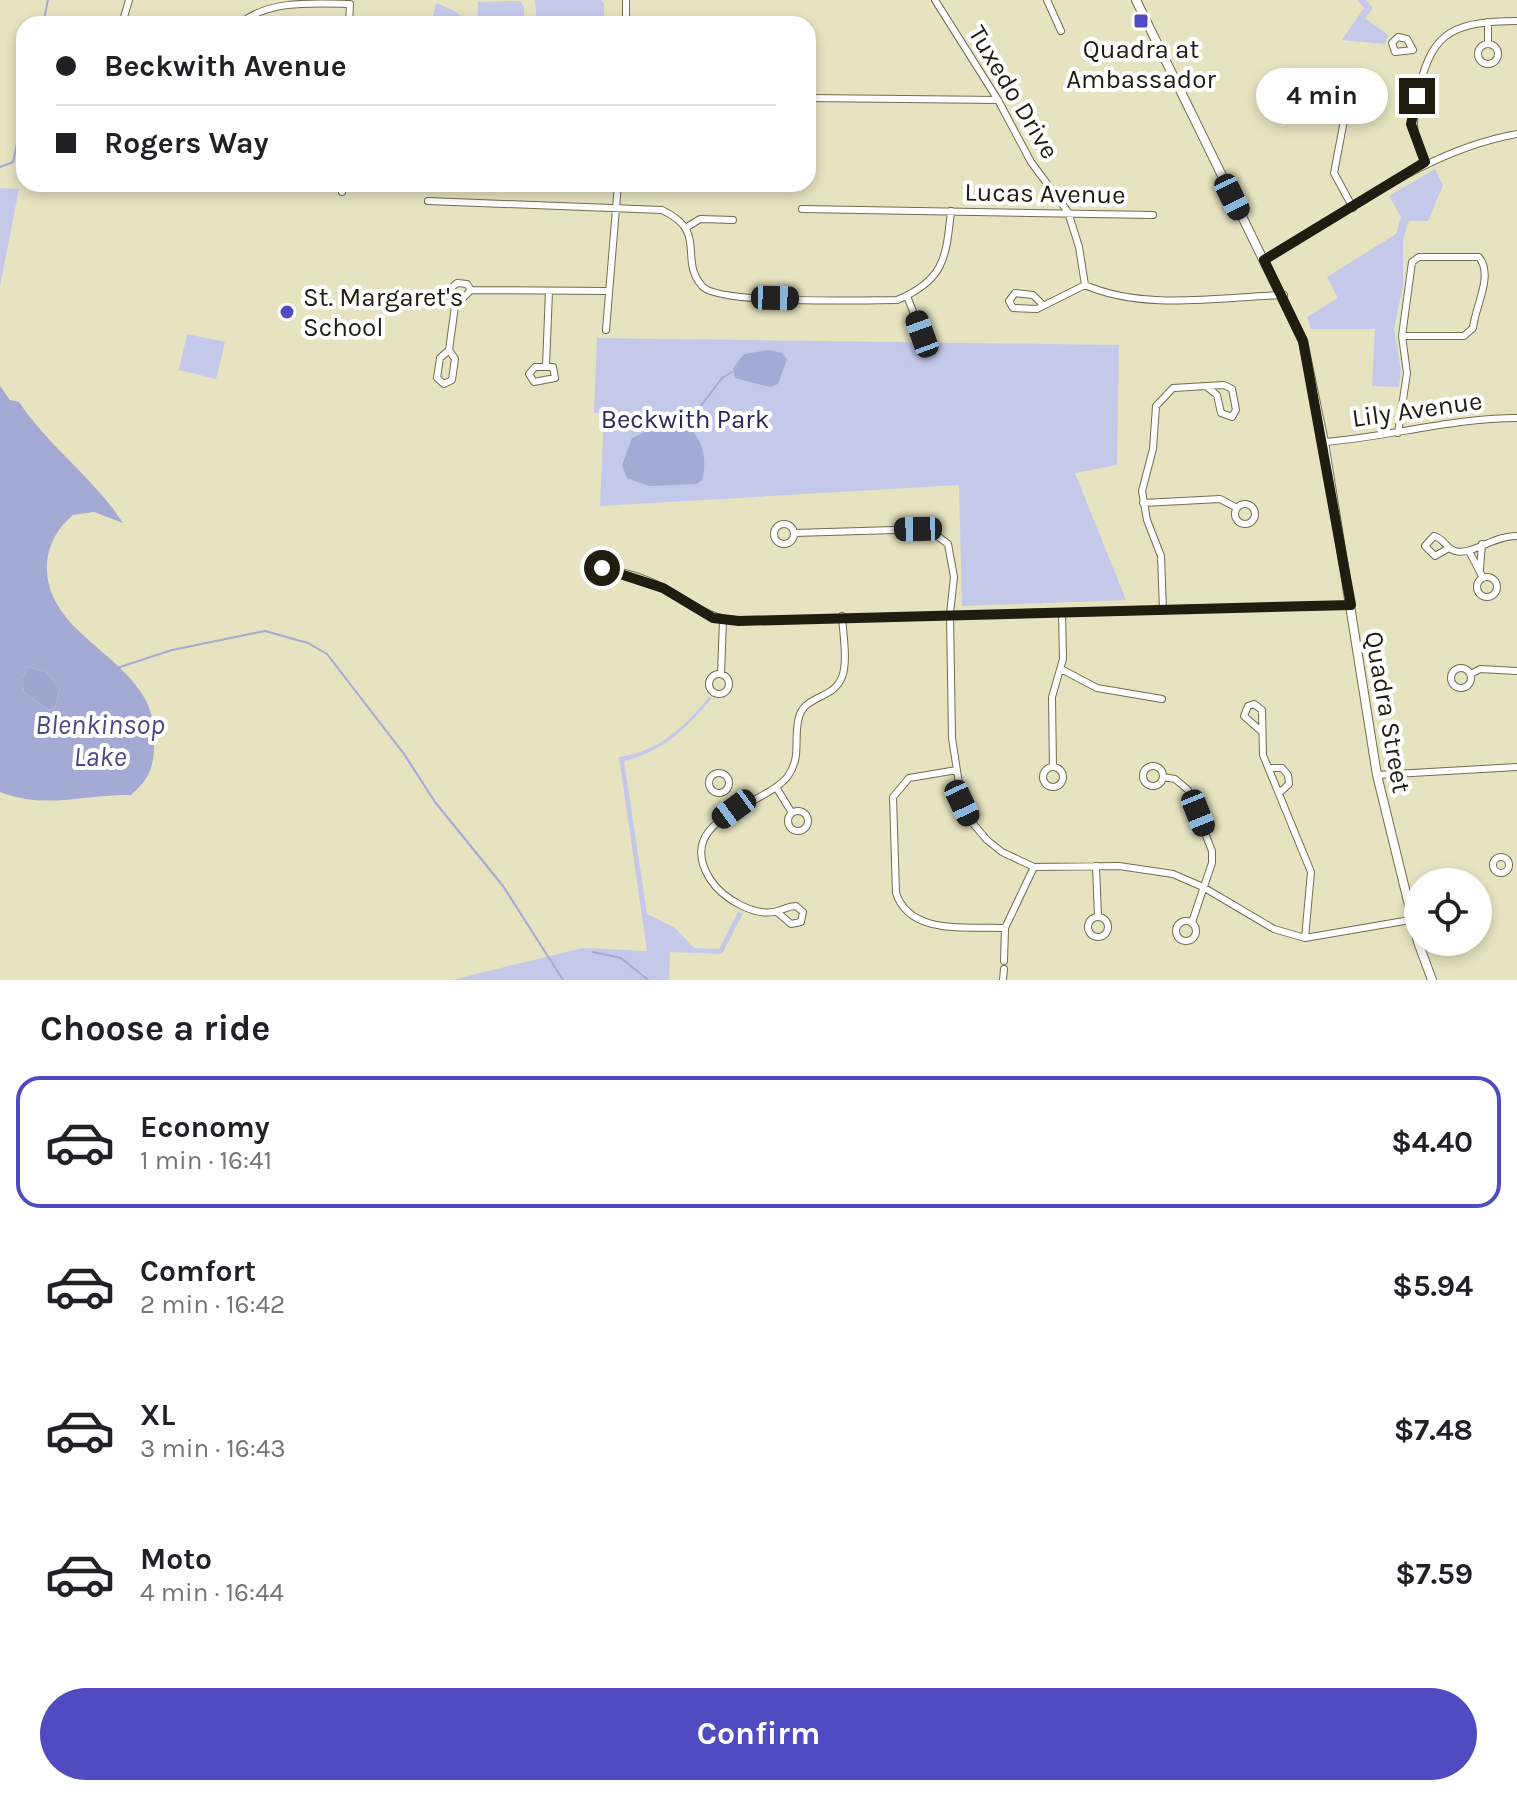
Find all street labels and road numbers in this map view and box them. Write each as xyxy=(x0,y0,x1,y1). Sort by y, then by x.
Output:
street label: Tuxedo Drive xyxy=(962,20,1066,165)
street label: Lucas Avenue xyxy=(964,177,1126,210)
street label: Lily Avenue xyxy=(1350,385,1484,434)
street label: Quadra Street xyxy=(1358,629,1417,796)

